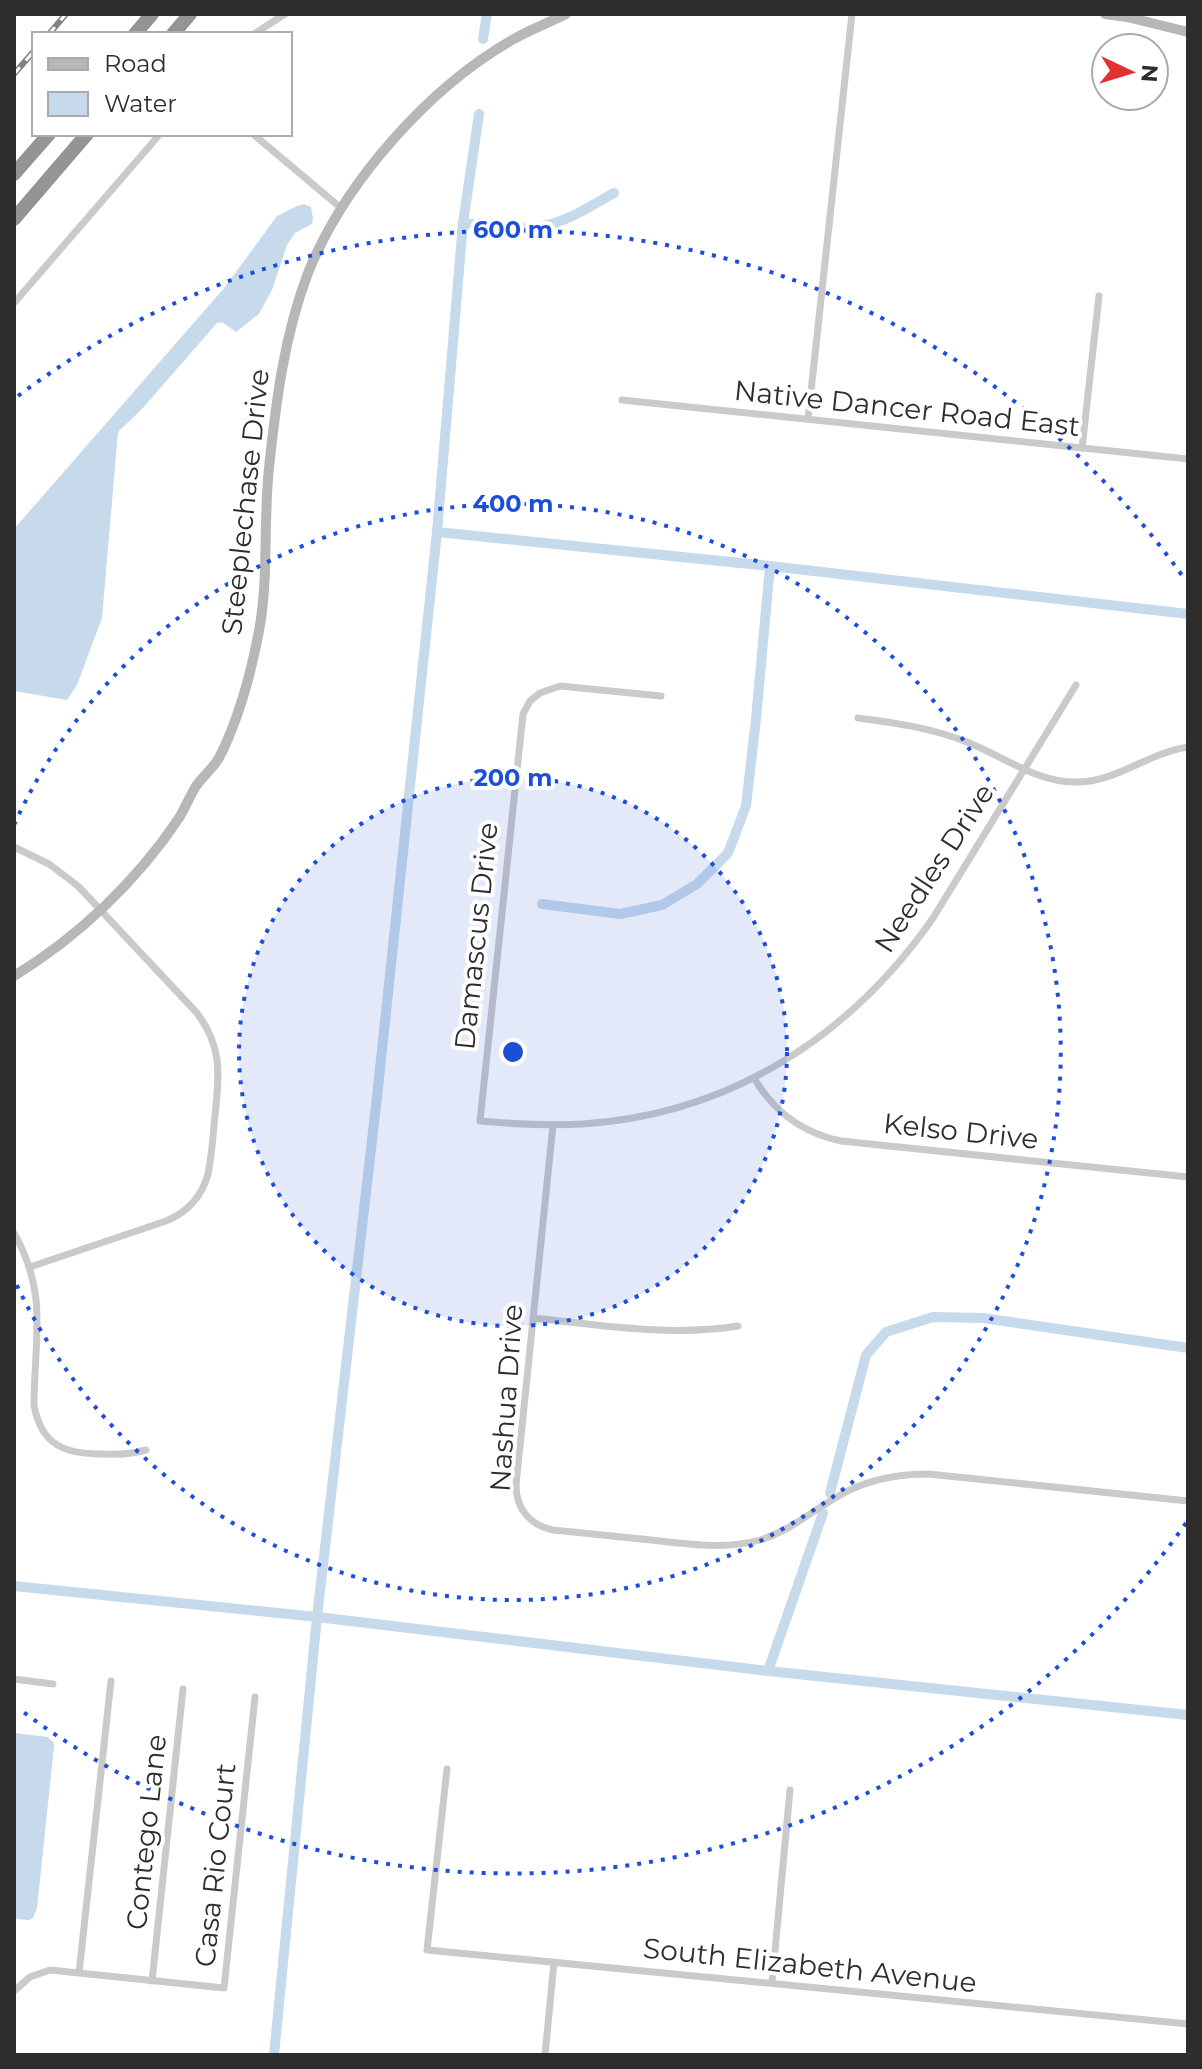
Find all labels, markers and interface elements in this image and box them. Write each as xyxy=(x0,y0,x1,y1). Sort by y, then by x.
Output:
legend xyxy=(32,32,292,136)
north arrow xyxy=(1090,32,1170,112)
text: Road xyxy=(104,49,167,78)
text: N xyxy=(1135,64,1164,83)
text: Water xyxy=(104,89,177,118)
text: 600 m xyxy=(473,215,553,244)
street label: Steeplechase Drive xyxy=(214,367,276,637)
street label: Native Dancer Road East xyxy=(732,373,1082,443)
text: 400 m xyxy=(472,489,554,518)
text: 200 m xyxy=(474,763,552,792)
street label: Needles Drive xyxy=(867,777,1001,959)
street label: Damascus Drive xyxy=(447,821,505,1051)
centre of rings xyxy=(499,1038,527,1066)
street label: Kelso Drive xyxy=(882,1106,1040,1156)
street label: Nashua Drive xyxy=(482,1303,530,1493)
street label: Contego Lane xyxy=(119,1733,173,1931)
street label: Casa Rio Court xyxy=(187,1761,243,1969)
street label: South Elizabeth Avenue xyxy=(642,1931,978,1999)

